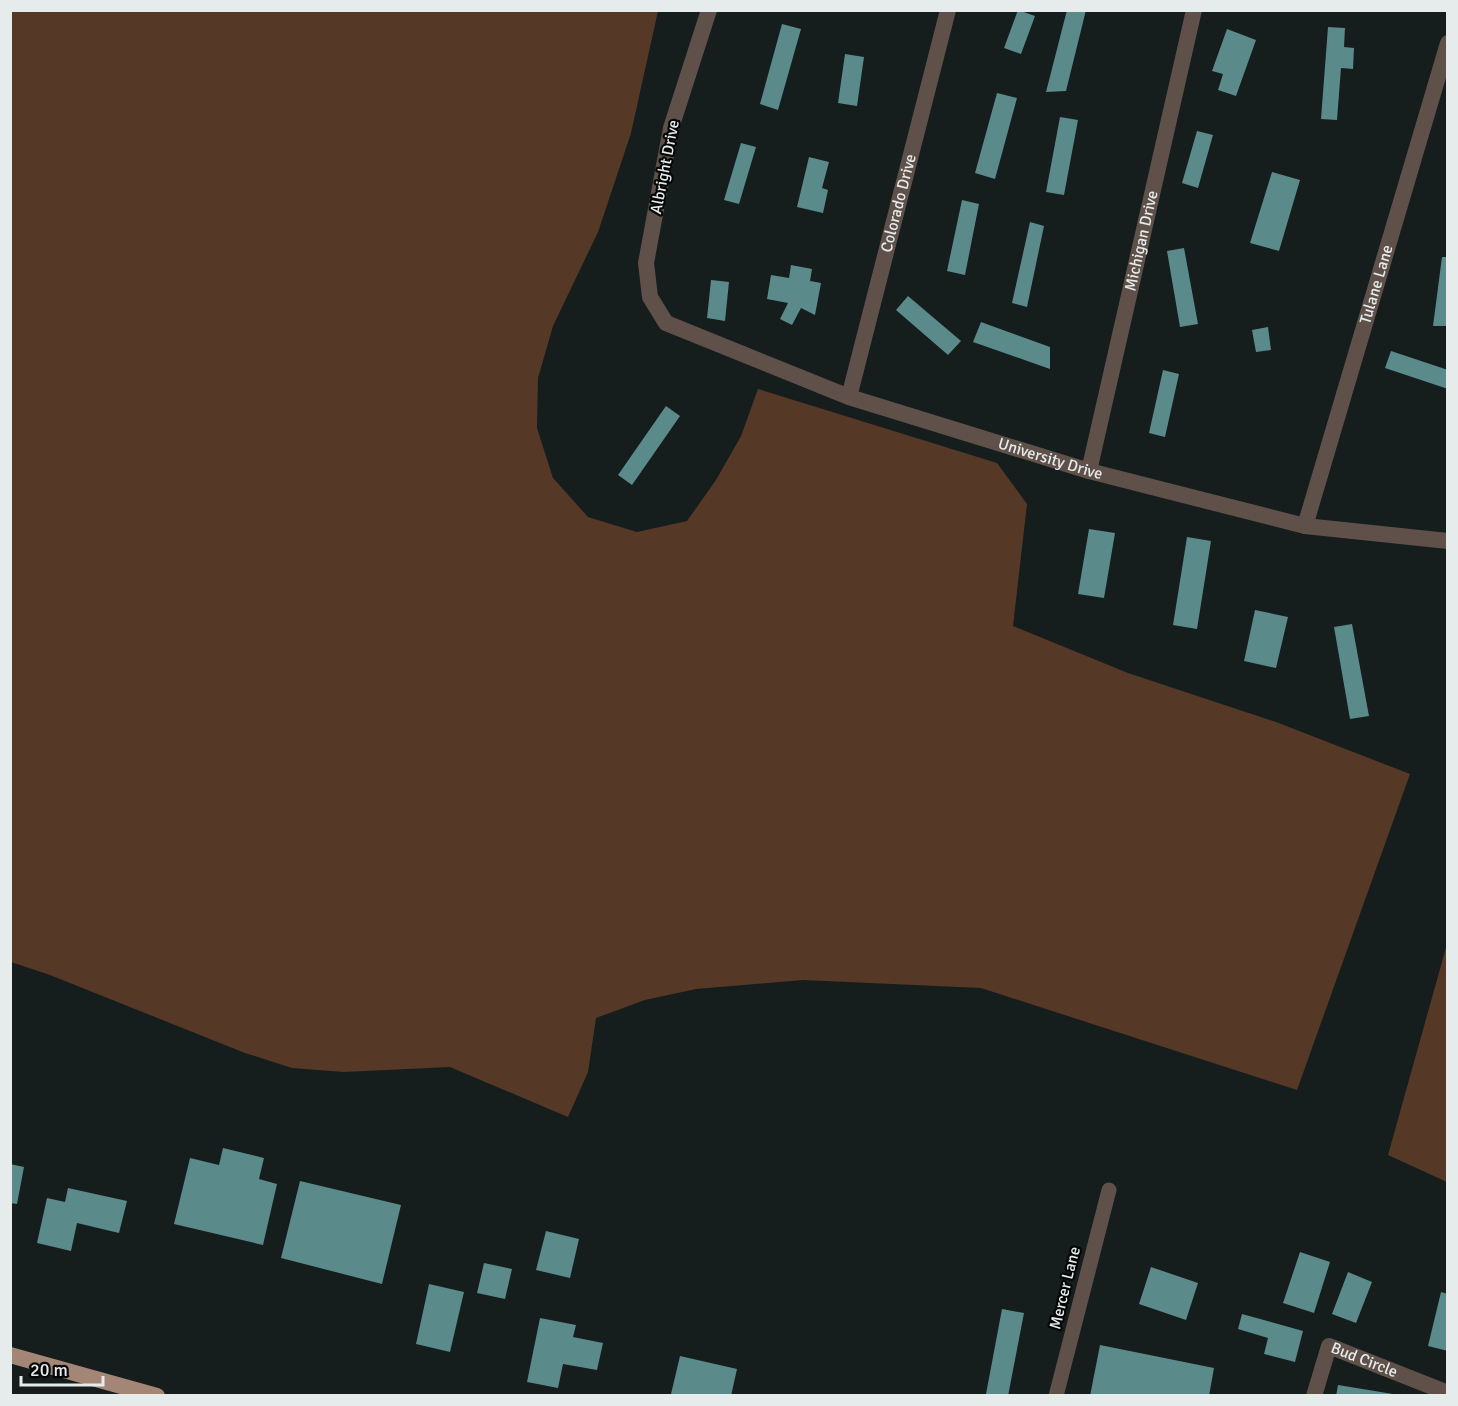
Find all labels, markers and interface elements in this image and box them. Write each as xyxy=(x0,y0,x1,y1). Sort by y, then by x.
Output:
street label: Albright Drive xyxy=(646,118,684,216)
street label: Colorado Drive xyxy=(876,152,921,255)
street label: Michigan Drive xyxy=(1120,189,1163,293)
street label: Tulane Lane xyxy=(1355,242,1398,326)
street label: University Drive xyxy=(995,434,1105,484)
street label: Mercer Lane xyxy=(1045,1245,1085,1331)
street label: Bud Circle xyxy=(1328,1338,1400,1382)
scale bar xyxy=(21,1349,104,1387)
text: 20 m xyxy=(30,1359,68,1381)

